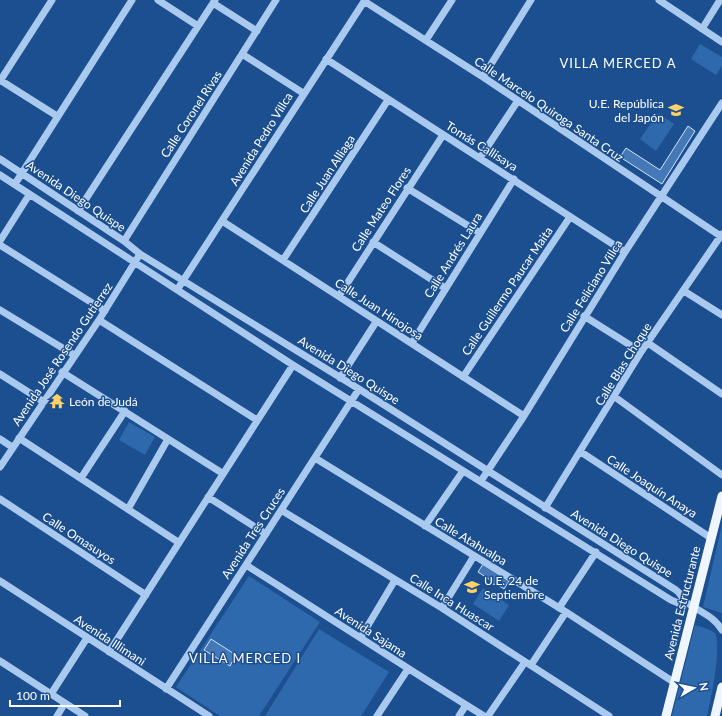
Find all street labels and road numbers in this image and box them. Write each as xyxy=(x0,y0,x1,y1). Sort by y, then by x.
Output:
street label: Calle Marcelo Quiroga Santa Cruz xyxy=(472,53,627,165)
street label: Calle Coronel Rivas xyxy=(157,67,225,161)
street label: Avenida Pedro Villca xyxy=(226,90,296,188)
street label: Tomás Callisaya xyxy=(443,118,521,174)
street label: Calle Juan Alliaga xyxy=(296,132,358,216)
street label: Avenida Diego Quispe xyxy=(23,157,129,235)
street label: Calle Mateo Flores xyxy=(348,164,414,254)
street label: Calle Andrés Laura xyxy=(421,209,485,301)
street label: Calle Guillermo Paucar Maita xyxy=(458,224,556,358)
street label: Calle Feliciano Villca xyxy=(556,237,626,335)
street label: Calle Juan Hinojosa xyxy=(332,275,426,343)
street label: Avenida José Rosendo Gutierrez xyxy=(8,279,116,428)
street label: Calle Blas Choque xyxy=(591,320,655,408)
street label: Avenida Diego Quispe xyxy=(295,333,403,407)
street label: Calle Joaquín Anaya xyxy=(604,451,700,521)
street label: Avenida Tres Cruces xyxy=(218,485,288,581)
street label: Avenida Diego Quispe xyxy=(568,506,676,580)
street label: Calle Omasuyos xyxy=(40,509,118,567)
street label: Calle Atahualpa xyxy=(432,514,510,568)
street label: Avenida Estructurante xyxy=(661,544,703,662)
street label: Calle Inca Huascar xyxy=(407,570,498,634)
street label: Avenida Sajama xyxy=(332,603,410,661)
street label: Avenida Illimani xyxy=(71,611,149,669)

